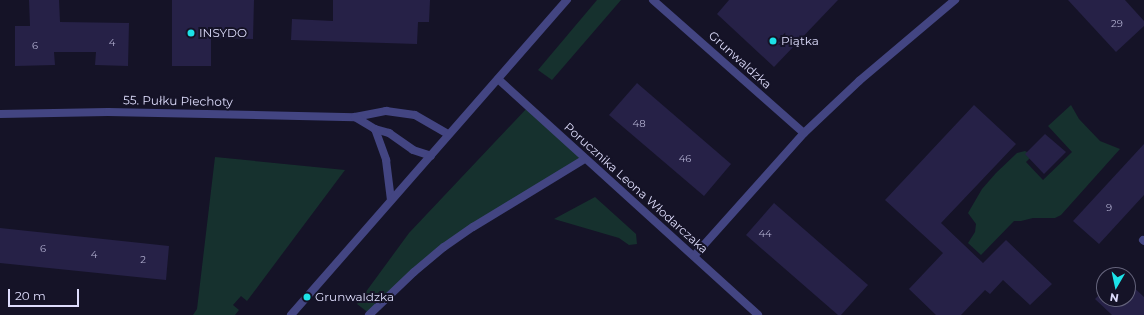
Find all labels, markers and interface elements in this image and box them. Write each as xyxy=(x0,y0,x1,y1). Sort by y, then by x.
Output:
house number: 29 xyxy=(1111,18,1123,30)
place label: INSYDO xyxy=(199,26,247,40)
marker: INSYDO xyxy=(186,28,196,38)
street label: Grunwaldzka xyxy=(706,28,774,92)
place label: Piątka xyxy=(781,34,819,48)
marker: Piątka xyxy=(768,36,778,46)
house number: 4 xyxy=(109,37,115,49)
house number: 6 xyxy=(32,40,38,52)
street label: 55. Pułku Piechoty xyxy=(123,93,233,109)
house number: 48 xyxy=(632,118,646,130)
street label: Porucznika Leona Włodarczaka xyxy=(561,120,711,256)
house number: 46 xyxy=(679,153,691,165)
house number: 9 xyxy=(1106,202,1112,214)
house number: 44 xyxy=(758,228,772,240)
house number: 6 xyxy=(40,243,46,255)
house number: 4 xyxy=(91,249,97,261)
house number: 2 xyxy=(140,254,146,266)
north arrow xyxy=(1096,267,1136,307)
scale bar xyxy=(10,281,81,307)
text: 20 m xyxy=(15,288,46,303)
place label: Grunwaldzka xyxy=(315,290,394,304)
text: N xyxy=(1109,290,1120,305)
marker: Grunwaldzka xyxy=(302,292,312,302)

